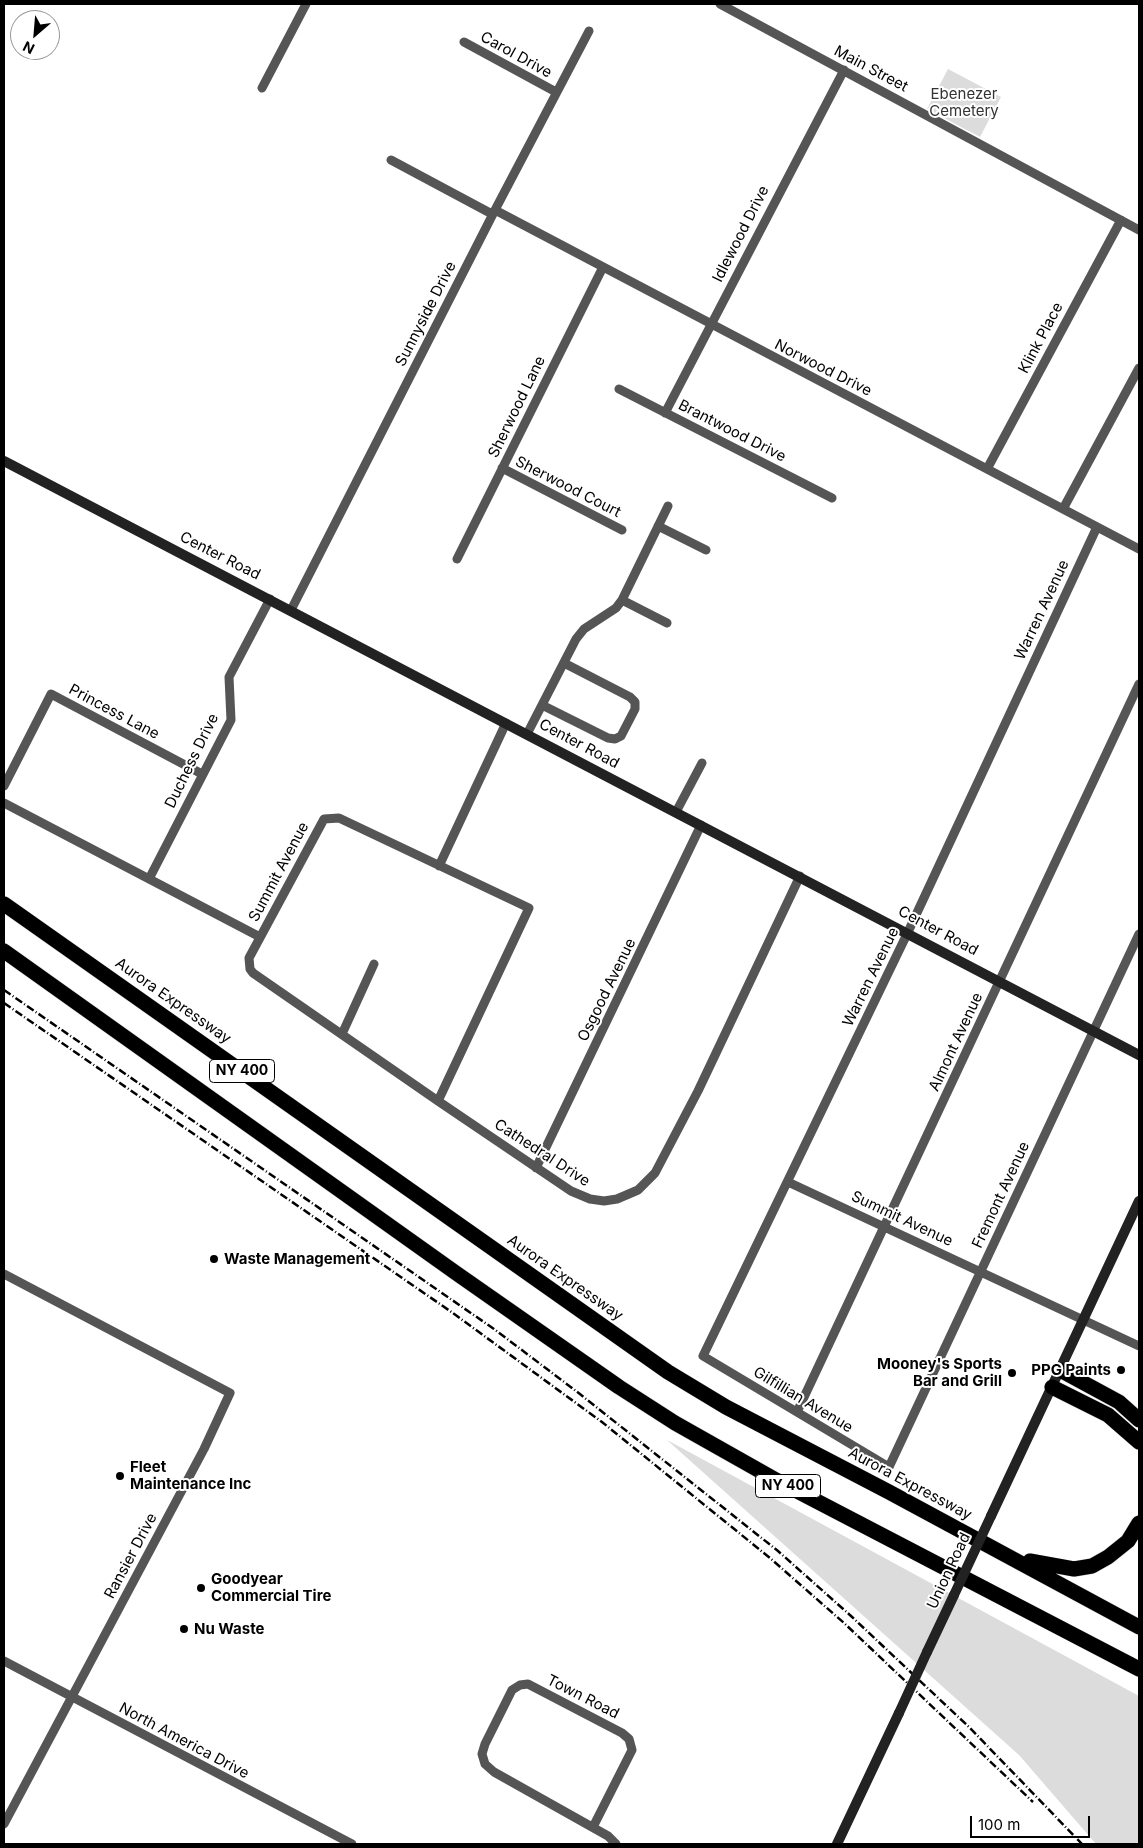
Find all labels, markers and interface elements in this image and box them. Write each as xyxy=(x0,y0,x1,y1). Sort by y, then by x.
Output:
north arrow xyxy=(10,10,60,60)
street label: Carol Drive xyxy=(477,28,555,82)
text: N xyxy=(20,38,37,58)
street label: Main Street xyxy=(831,42,911,96)
park label: Ebenezer Cemetery xyxy=(929,85,999,120)
street label: Idlewood Drive xyxy=(709,183,773,285)
street label: Sunnyside Drive xyxy=(392,259,460,369)
street label: Klink Place xyxy=(1015,300,1067,376)
street label: Norwood Drive xyxy=(771,336,875,400)
street label: Sherwood Lane xyxy=(485,353,549,461)
street label: Brantwood Drive xyxy=(675,396,789,466)
street label: Sherwood Court xyxy=(512,453,624,521)
street label: Center Road xyxy=(177,528,263,584)
street label: Warren Avenue xyxy=(1011,557,1073,663)
street label: Princess Lane xyxy=(66,681,162,743)
street label: Duchess Drive xyxy=(161,711,223,811)
street label: Center Road xyxy=(536,715,622,773)
street label: Summit Avenue xyxy=(245,819,313,925)
street label: Center Road xyxy=(895,902,981,960)
street label: Warren Avenue xyxy=(839,924,903,1030)
street label: Osgood Avenue xyxy=(574,935,640,1045)
street label: Aurora Expressway xyxy=(112,954,234,1048)
street label: Almont Avenue xyxy=(925,990,987,1094)
road number: NY 400 xyxy=(210,1060,274,1082)
street label: Cathedral Drive xyxy=(491,1115,593,1191)
street label: Fremont Avenue xyxy=(968,1139,1034,1251)
street label: Summit Avenue xyxy=(848,1188,956,1250)
street label: Aurora Expressway xyxy=(504,1231,626,1325)
place label: Waste Management xyxy=(224,1250,370,1268)
marker: Waste Management xyxy=(208,1253,220,1265)
place label: Mooney's Sports Bar and Grill xyxy=(877,1355,1002,1390)
place label: PPG Paints xyxy=(1031,1361,1111,1379)
street label: Gilfillian Avenue xyxy=(750,1363,856,1437)
marker: PPG Paints xyxy=(1115,1364,1127,1376)
marker: Mooney's Sports Bar and Grill xyxy=(1006,1367,1018,1379)
street label: Aurora Expressway xyxy=(845,1444,975,1524)
place label: Fleet Maintenance Inc xyxy=(130,1458,251,1493)
marker: Fleet Maintenance Inc xyxy=(114,1470,126,1482)
road number: NY 400 xyxy=(756,1474,820,1498)
street label: Ransier Drive xyxy=(101,1510,161,1602)
street label: Union Road xyxy=(924,1530,974,1612)
place label: Goodyear Commercial Tire xyxy=(211,1570,331,1605)
marker: Goodyear Commercial Tire xyxy=(195,1582,207,1594)
place label: Nu Waste xyxy=(194,1620,264,1638)
marker: Nu Waste xyxy=(178,1623,190,1635)
street label: Town Road xyxy=(544,1671,622,1723)
street label: North America Drive xyxy=(116,1699,252,1783)
scale bar xyxy=(973,1806,1093,1838)
text: 100 m xyxy=(978,1815,1020,1834)

